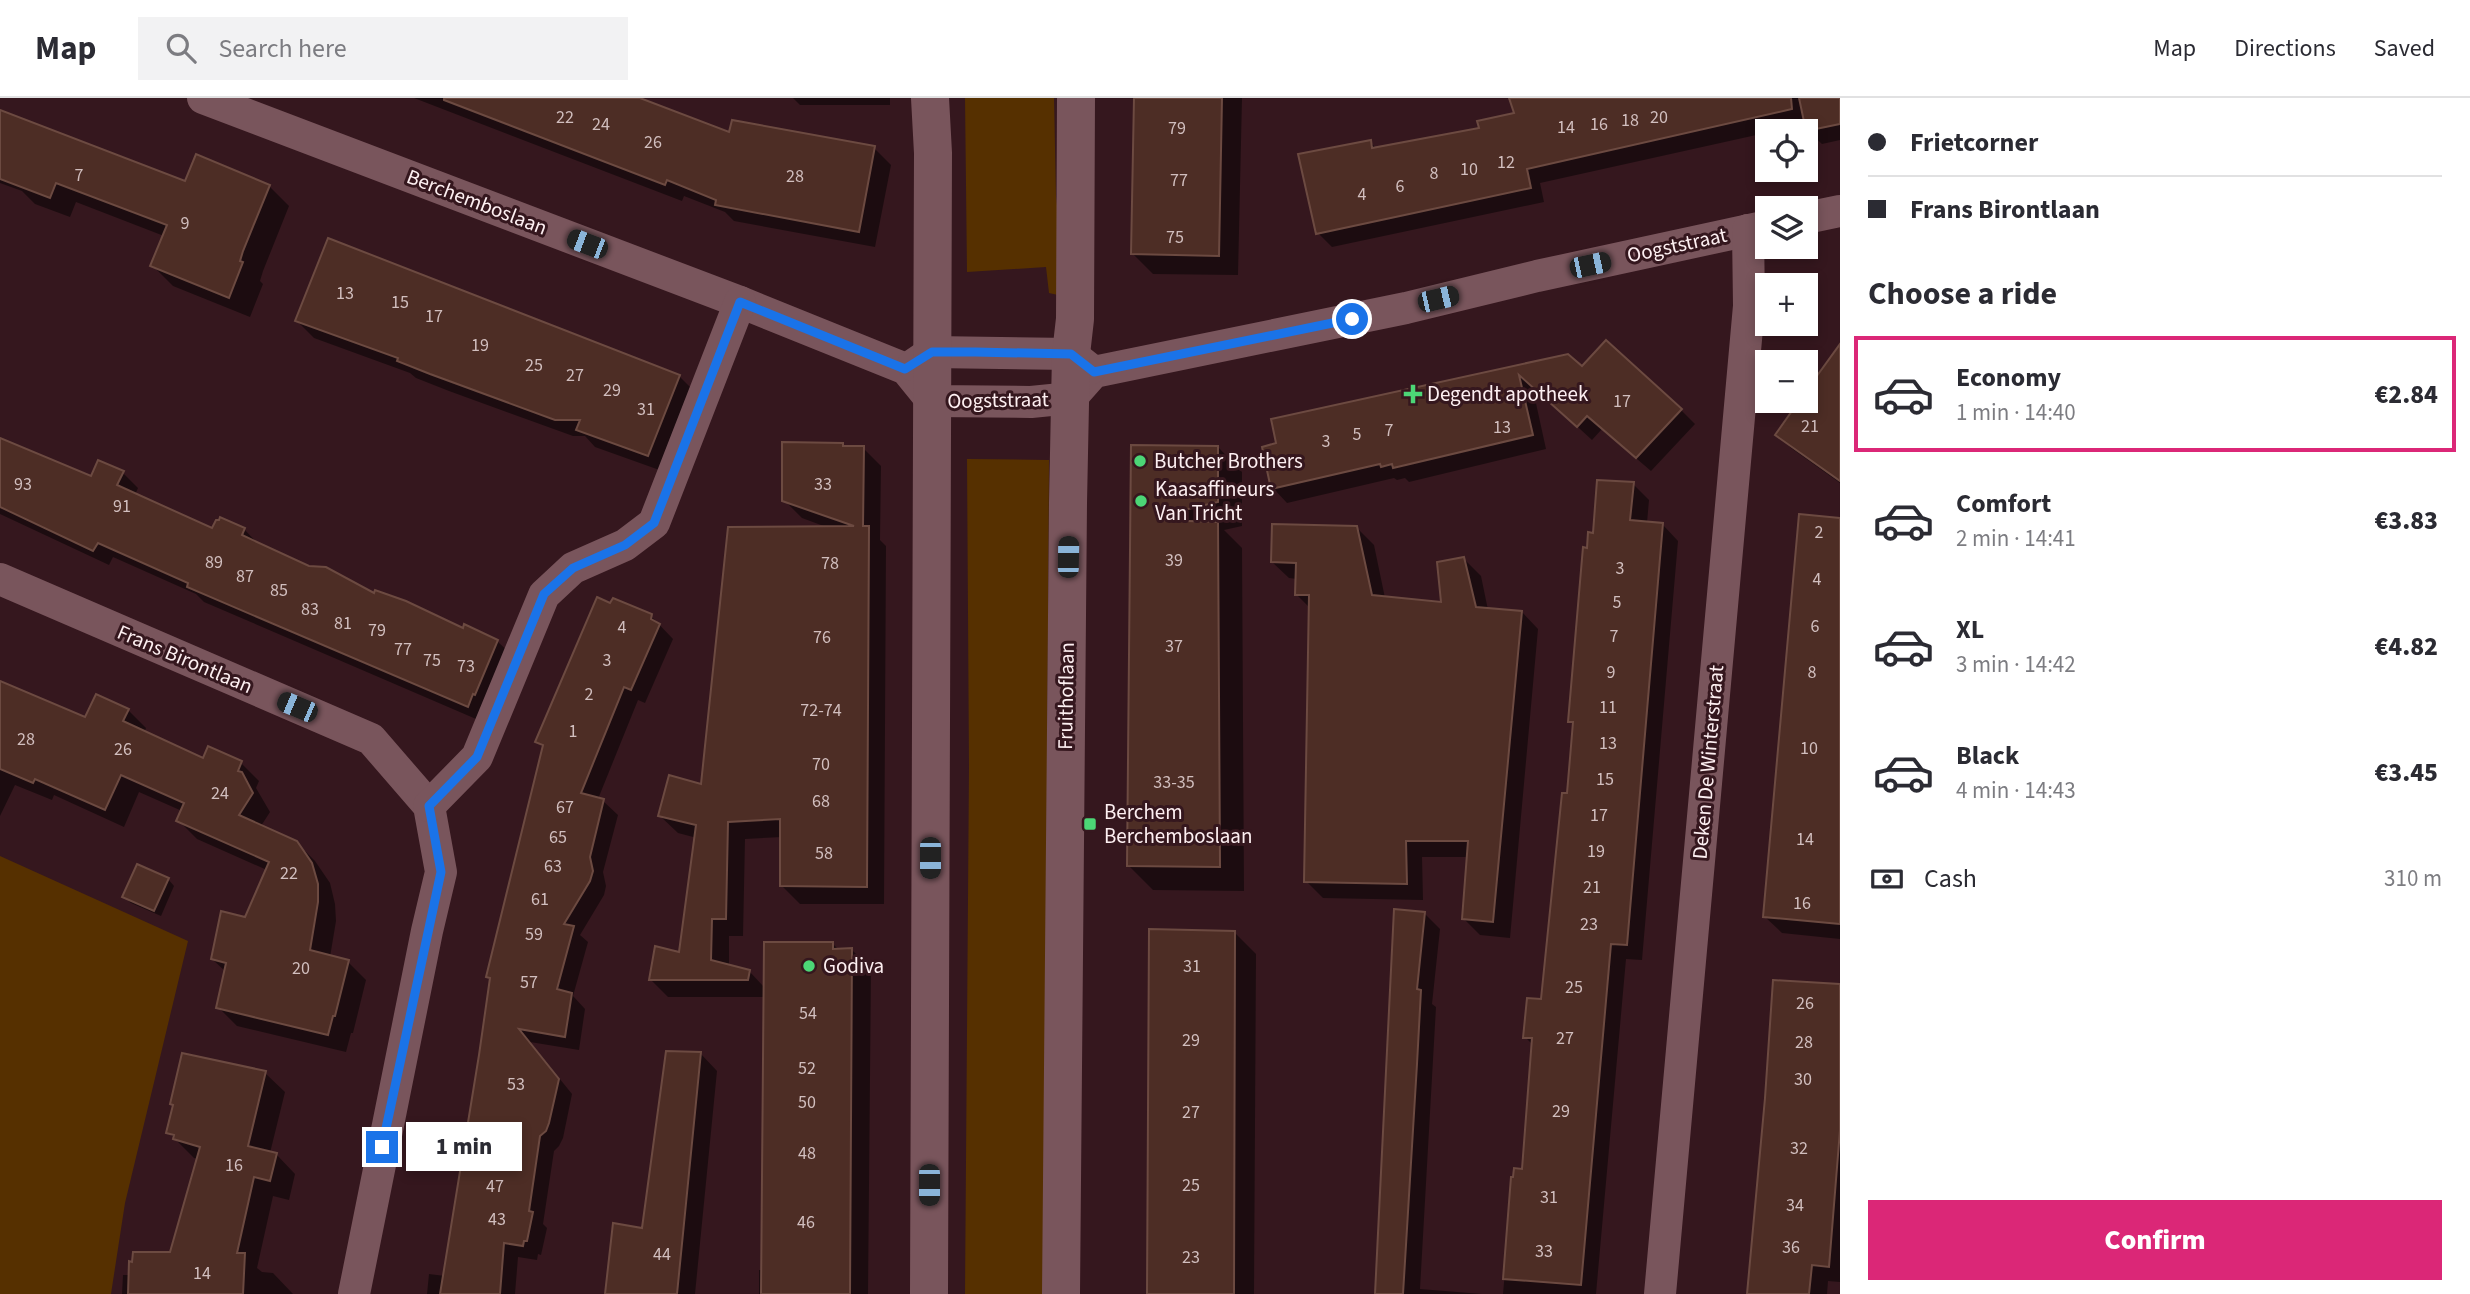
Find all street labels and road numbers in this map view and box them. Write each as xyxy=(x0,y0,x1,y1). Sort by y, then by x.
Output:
street label: Berchemboslaan xyxy=(402,161,552,243)
street label: Oogststraat xyxy=(1624,220,1730,270)
street label: Oogststraat xyxy=(947,384,1049,416)
street label: Frans Birontlaan xyxy=(113,617,257,701)
street label: Fruithoflaan xyxy=(1050,642,1082,750)
street label: Deken De Winterstraat xyxy=(1685,664,1731,860)

